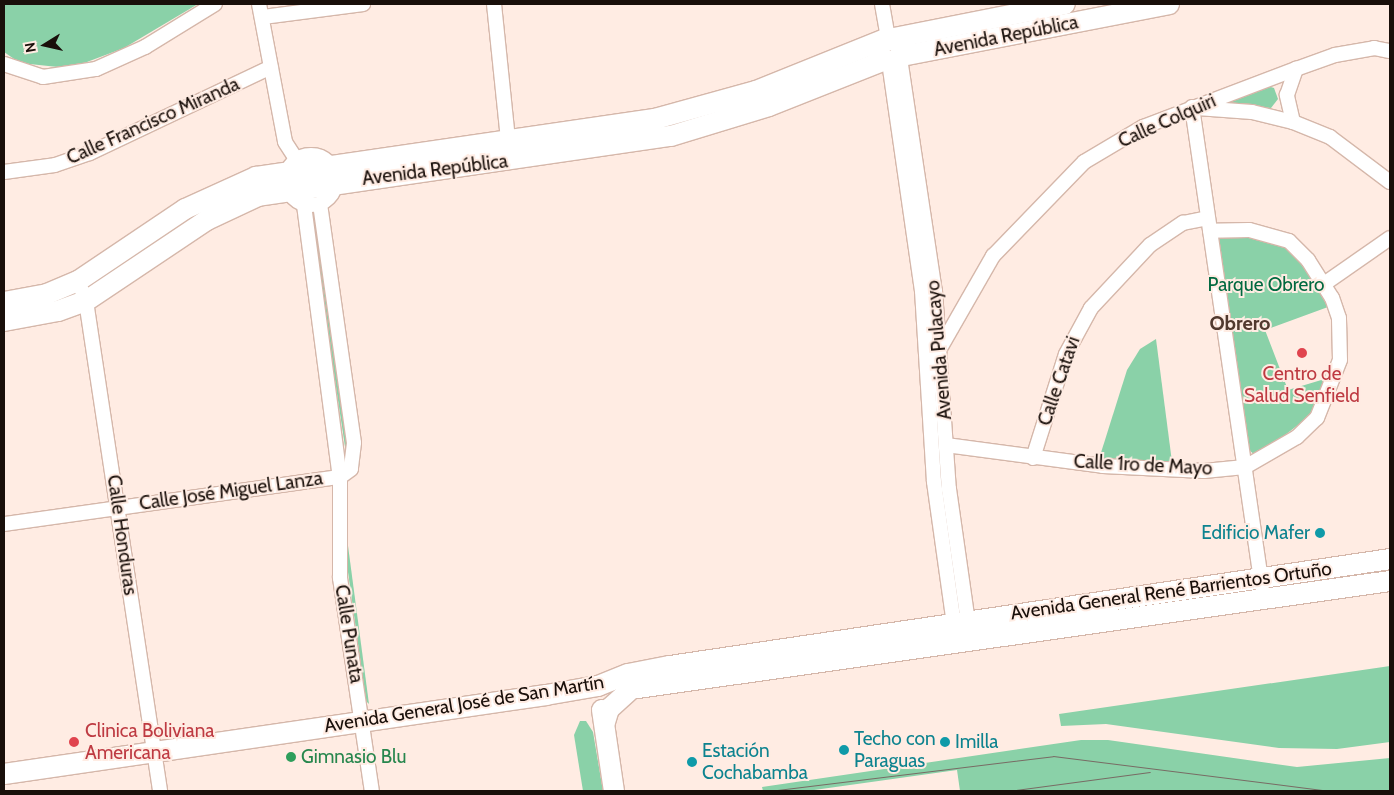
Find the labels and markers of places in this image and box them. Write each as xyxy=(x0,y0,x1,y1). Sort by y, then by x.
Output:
marker: Centro de Salud Senfield xyxy=(1295,346,1309,360)
place label: Centro de Salud Senfield xyxy=(1244,363,1360,407)
place label: Edificio Mafer xyxy=(1201,522,1310,544)
marker: Edificio Mafer xyxy=(1314,527,1326,539)
place label: Clinica Boliviana Americana xyxy=(85,720,214,764)
place label: Techo con Paraguas xyxy=(854,728,936,772)
place label: Imilla xyxy=(955,731,998,753)
marker: Clinica Boliviana Americana xyxy=(67,735,81,749)
marker: Imilla xyxy=(939,736,951,748)
place label: Estación Cochabamba xyxy=(702,740,808,784)
marker: Techo con Paraguas xyxy=(838,744,850,756)
place label: Gimnasio Blu xyxy=(301,746,406,768)
marker: Gimnasio Blu xyxy=(285,751,297,763)
marker: Estación Cochabamba xyxy=(686,756,698,768)

